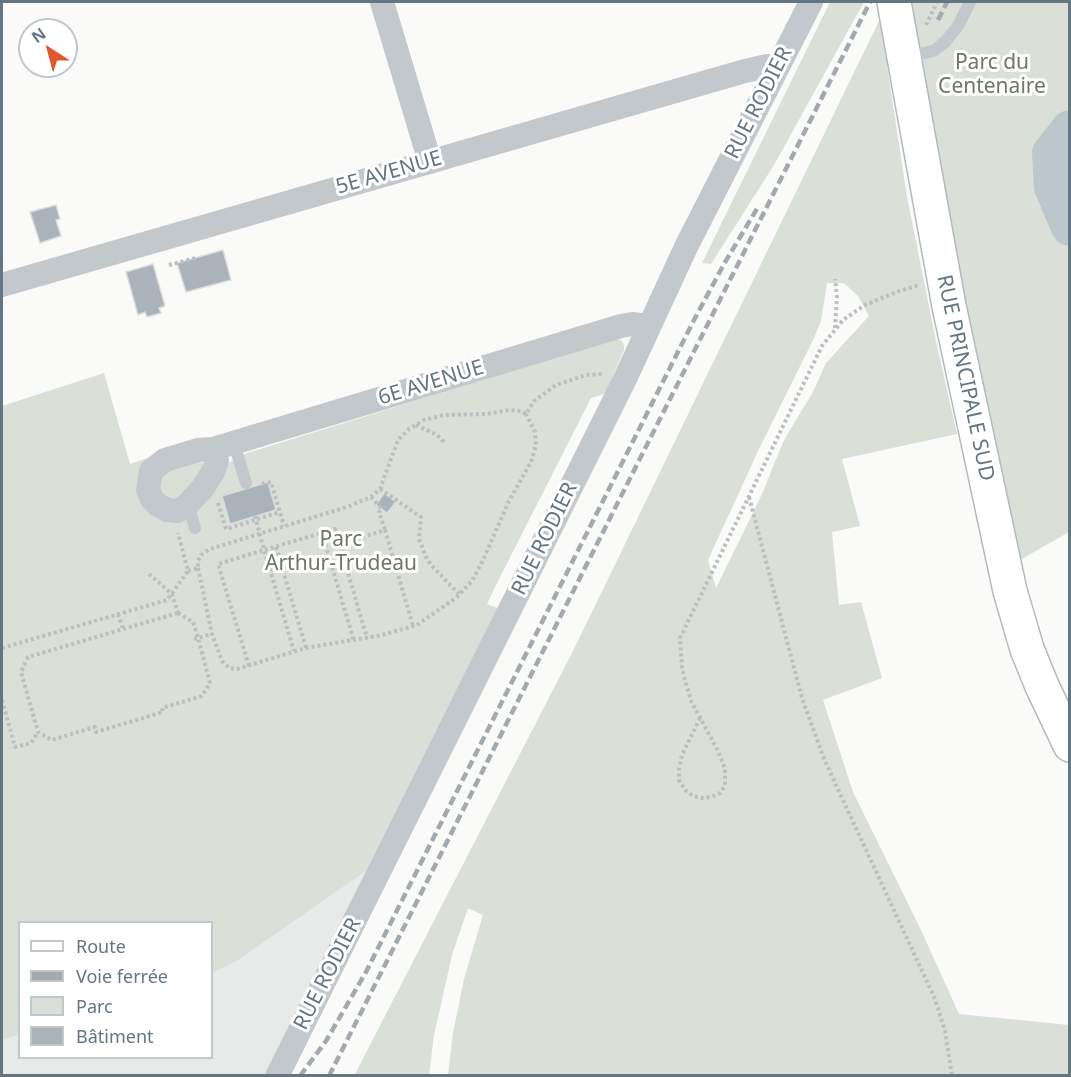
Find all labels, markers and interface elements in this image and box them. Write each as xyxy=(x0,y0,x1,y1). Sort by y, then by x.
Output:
north arrow xyxy=(18,18,78,78)
text: N xyxy=(27,22,50,48)
street label: RUE RODIER xyxy=(720,43,798,163)
park label: Parc du Centenaire xyxy=(938,50,1046,100)
street label: 5E AVENUE xyxy=(333,146,445,200)
street label: RUE PRINCIPALE SUD xyxy=(931,273,999,483)
street label: 6E AVENUE xyxy=(375,355,487,411)
street label: RUE RODIER xyxy=(507,479,583,599)
park label: Parc Arthur-Trudeau xyxy=(265,527,417,577)
street label: RUE RODIER xyxy=(289,914,367,1034)
legend xyxy=(18,921,213,1059)
text: Route xyxy=(76,934,126,958)
text: Voie ferrée xyxy=(76,964,168,988)
text: Parc xyxy=(76,994,113,1018)
text: Bâtiment xyxy=(76,1024,154,1048)

